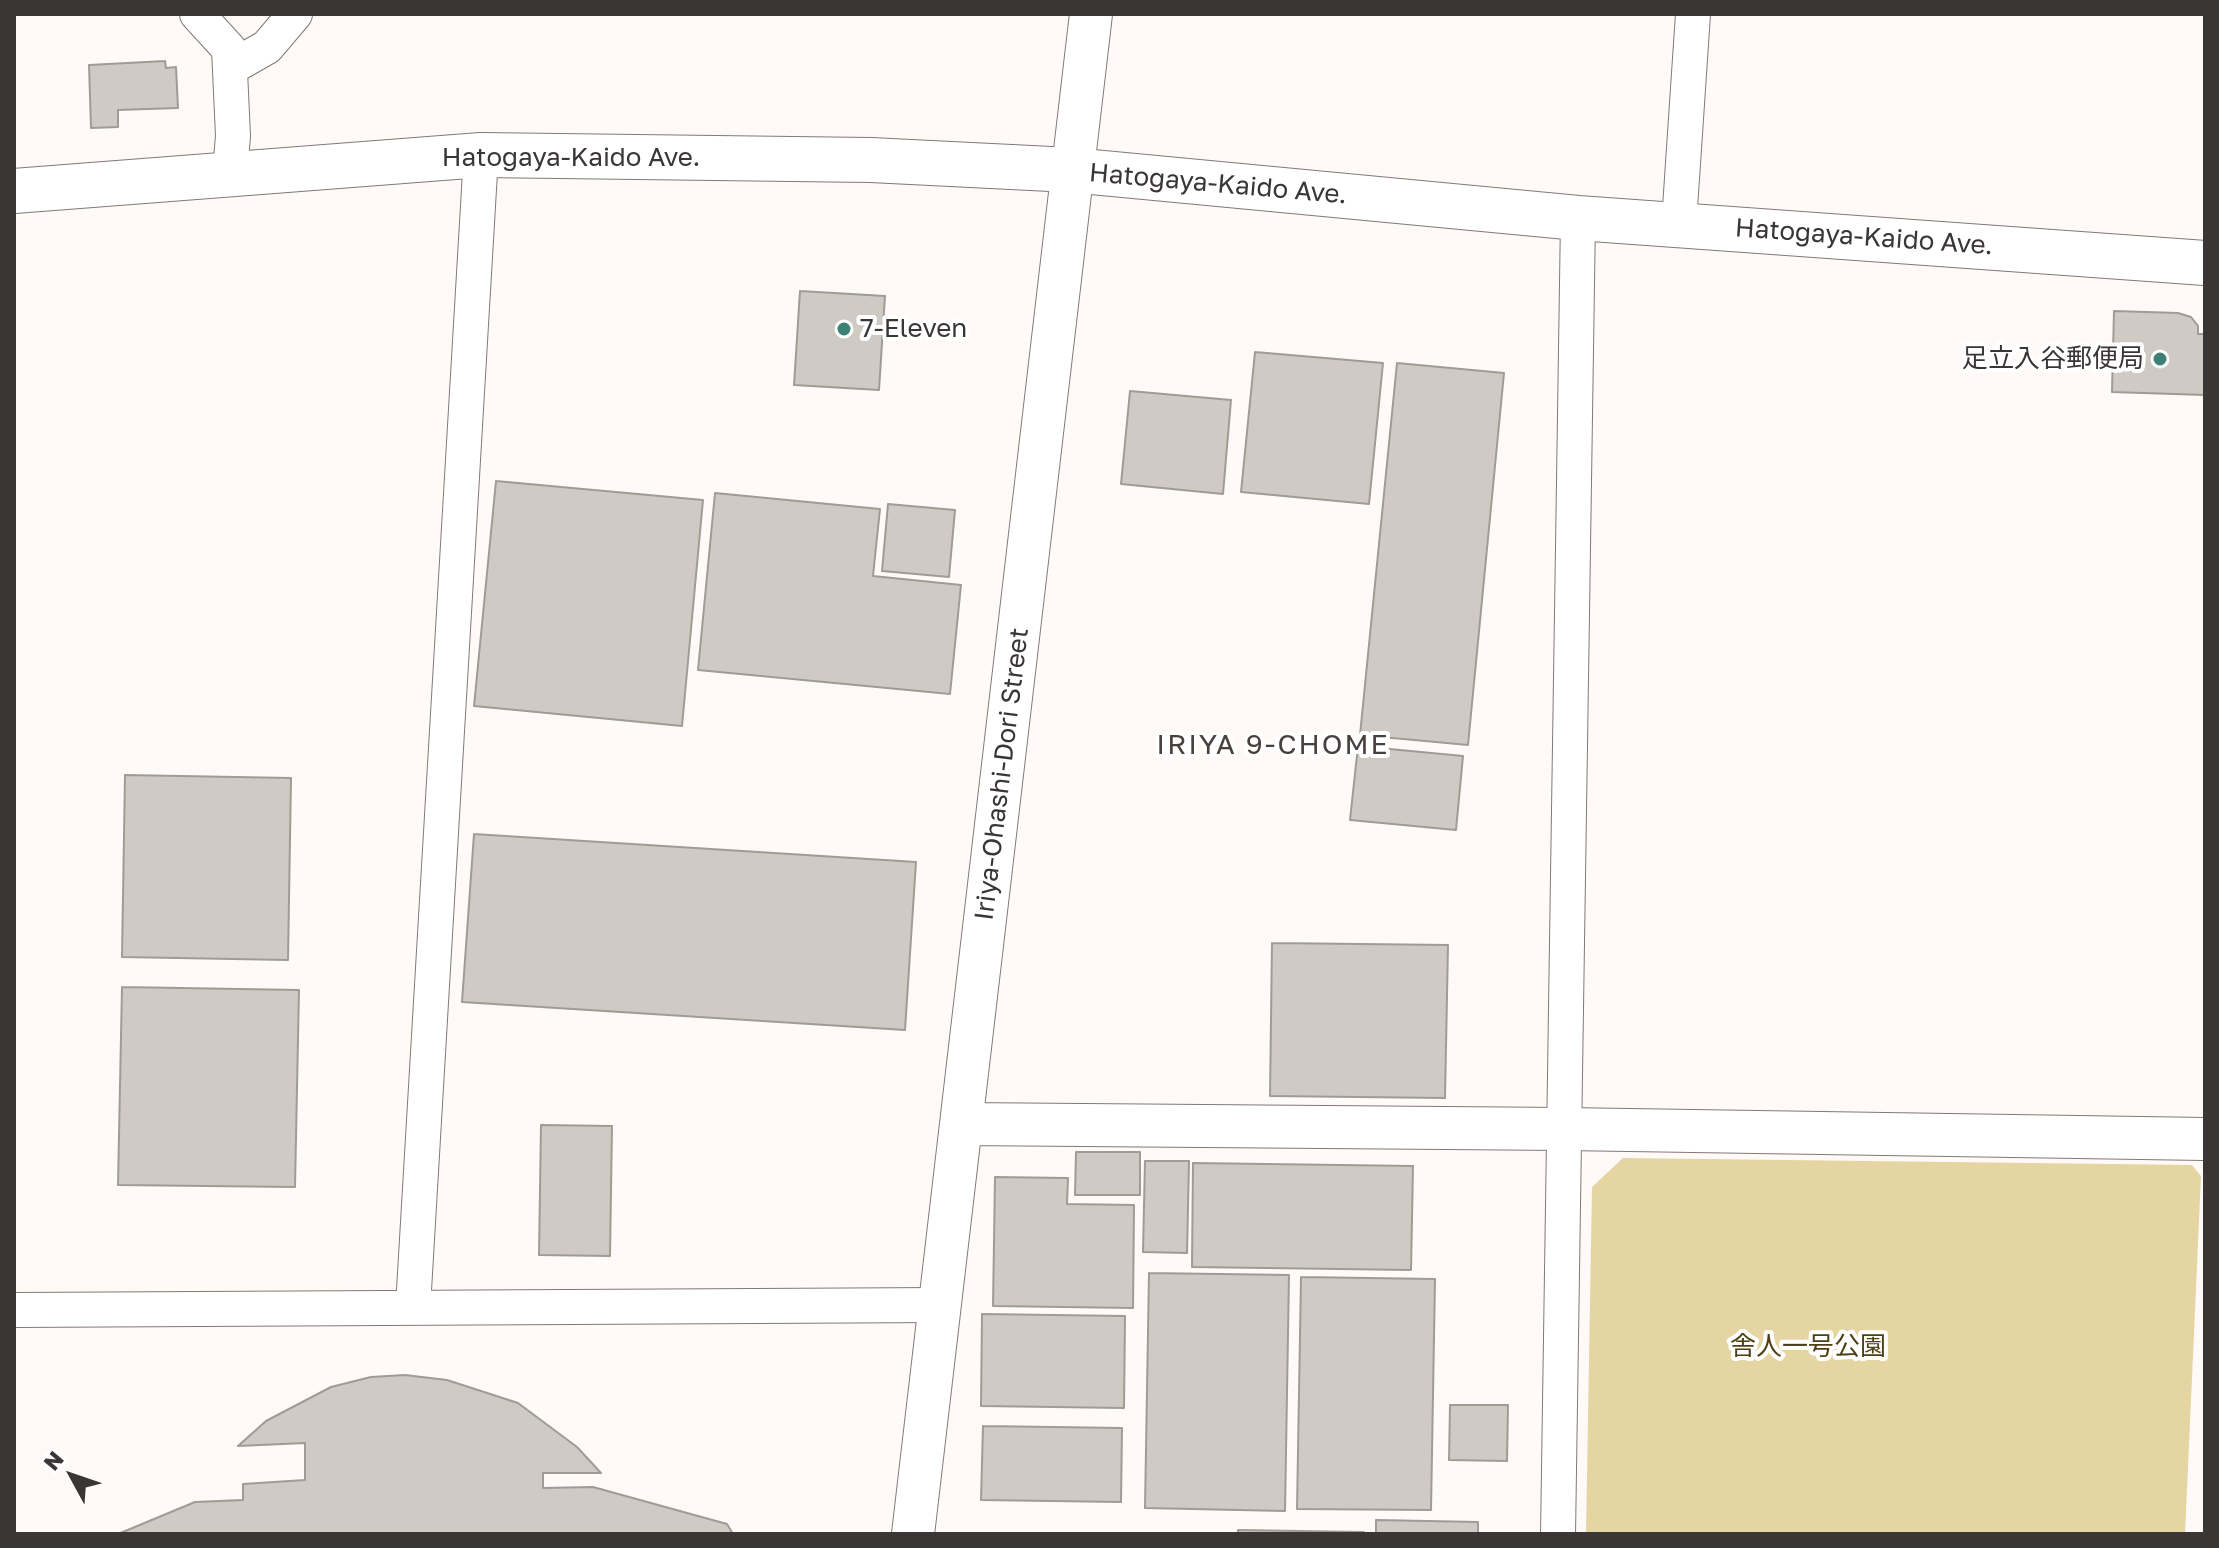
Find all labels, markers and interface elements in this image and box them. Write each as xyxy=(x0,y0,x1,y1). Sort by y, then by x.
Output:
street label: Hatogaya-Kaido Ave. xyxy=(442,142,700,174)
street label: Hatogaya-Kaido Ave. xyxy=(1088,157,1348,211)
street label: Hatogaya-Kaido Ave. xyxy=(1734,212,1994,262)
place label: 7-Eleven xyxy=(860,313,967,345)
marker: 7-Eleven xyxy=(835,320,853,338)
place label: 足立入谷郵便局 xyxy=(1962,343,2144,375)
marker: 足立入谷郵便局 xyxy=(2151,350,2169,368)
street label: Iriya-Ohashi-Dori Street xyxy=(969,626,1035,922)
district label: IRIYA 9-CHOME xyxy=(1156,728,1390,762)
park label: 舎人一号公園 xyxy=(1730,1331,1886,1363)
north arrow xyxy=(32,1436,112,1516)
text: N xyxy=(38,1445,69,1475)

